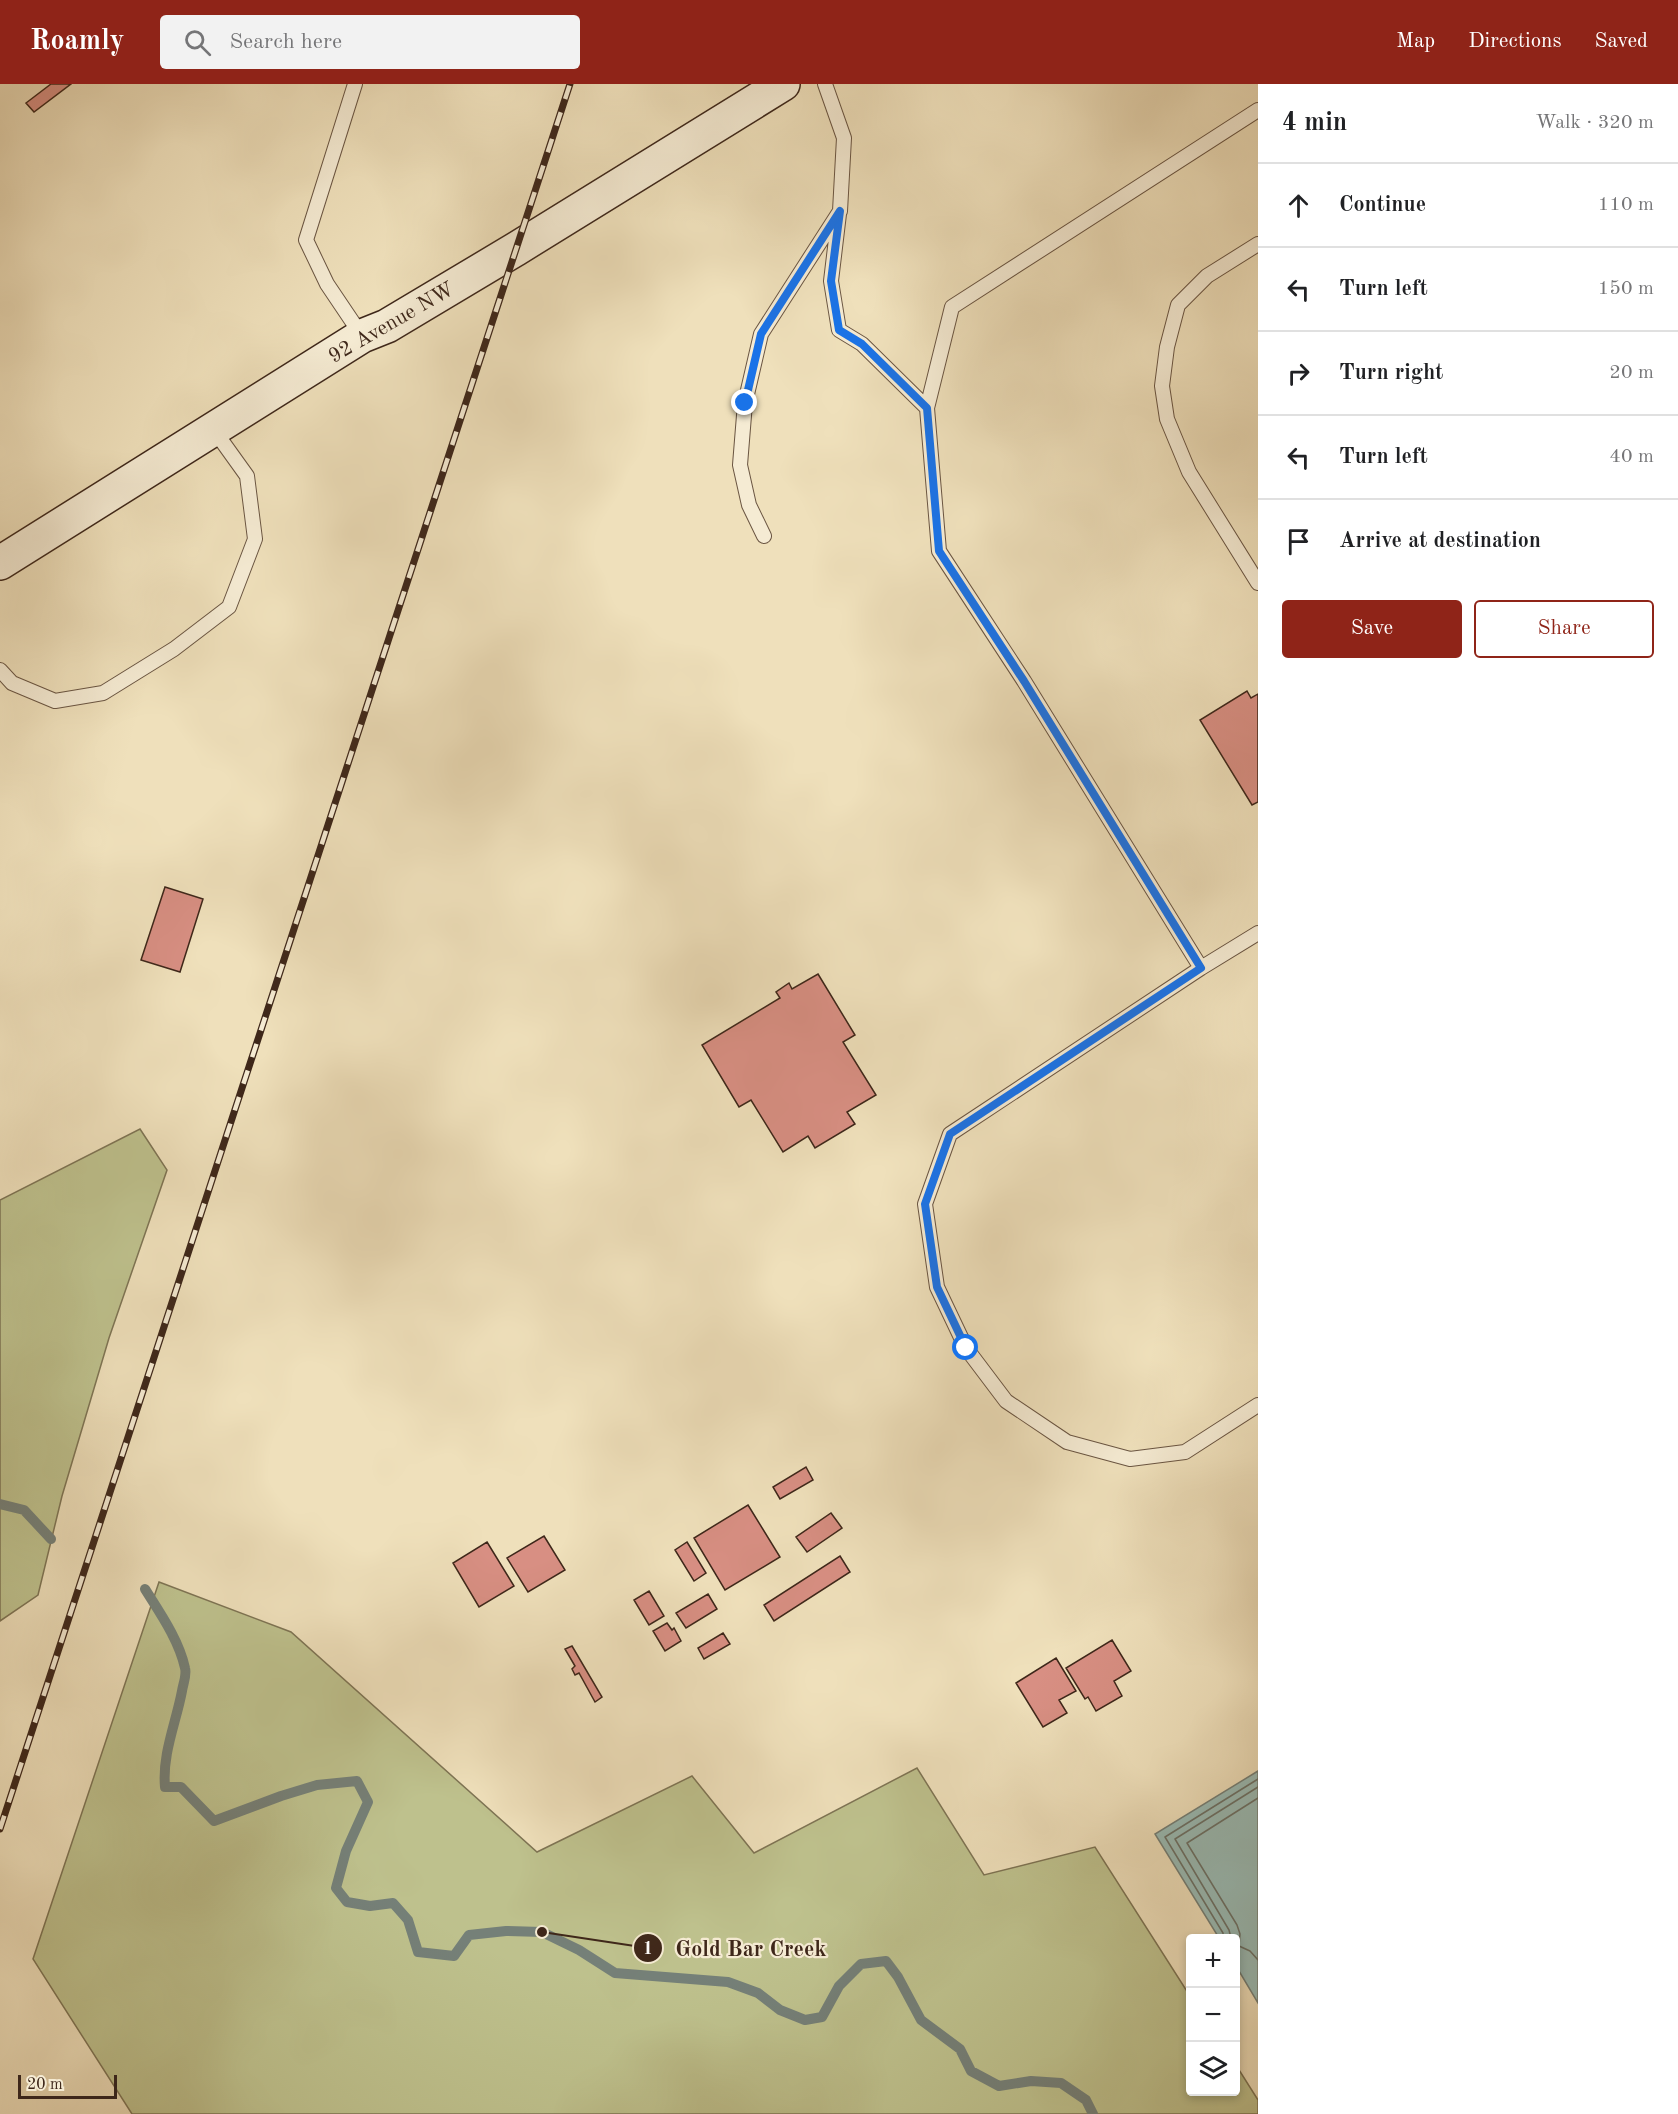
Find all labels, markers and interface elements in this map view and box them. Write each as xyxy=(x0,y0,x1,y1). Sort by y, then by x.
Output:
search box xyxy=(160,15,580,69)
icon: search xyxy=(181,26,214,59)
text: Roamly xyxy=(30,28,124,56)
text: Search here xyxy=(229,31,342,53)
text: Map xyxy=(1396,31,1435,52)
text: Directions xyxy=(1468,31,1562,52)
text: Saved xyxy=(1595,31,1648,52)
text: 4 min xyxy=(1282,110,1347,136)
text: Walk · 320 m xyxy=(1535,113,1654,133)
icon: ahead xyxy=(1282,189,1315,222)
text: Continue xyxy=(1339,194,1426,216)
text: 110 m xyxy=(1598,195,1654,215)
icon: left xyxy=(1282,273,1315,306)
text: Turn left xyxy=(1339,278,1428,300)
street label: 92 Avenue NW xyxy=(325,279,458,368)
text: 150 m xyxy=(1598,279,1654,299)
icon: right xyxy=(1282,357,1315,390)
text: Turn right xyxy=(1339,362,1443,384)
text: 20 m xyxy=(1609,363,1654,383)
route end xyxy=(731,389,757,415)
icon: left xyxy=(1282,441,1315,474)
text: Turn left xyxy=(1339,446,1428,468)
text: 40 m xyxy=(1609,447,1654,467)
icon: arrive xyxy=(1282,525,1315,558)
text: Arrive at destination xyxy=(1339,530,1541,552)
button: Save xyxy=(1282,600,1462,658)
button: Share xyxy=(1474,600,1654,658)
route start xyxy=(952,1334,978,1360)
callout: Gold Bar Creek xyxy=(633,1928,839,1968)
map controls xyxy=(1186,1934,1240,2096)
button: + xyxy=(1186,1934,1240,1988)
text: Gold Bar Creek xyxy=(675,1939,827,1961)
text: 1 xyxy=(643,1940,653,1958)
button: − xyxy=(1186,1988,1240,2042)
button: layers xyxy=(1186,2042,1240,2096)
scale bar xyxy=(18,2072,117,2100)
text: 20 m xyxy=(27,2077,63,2093)

